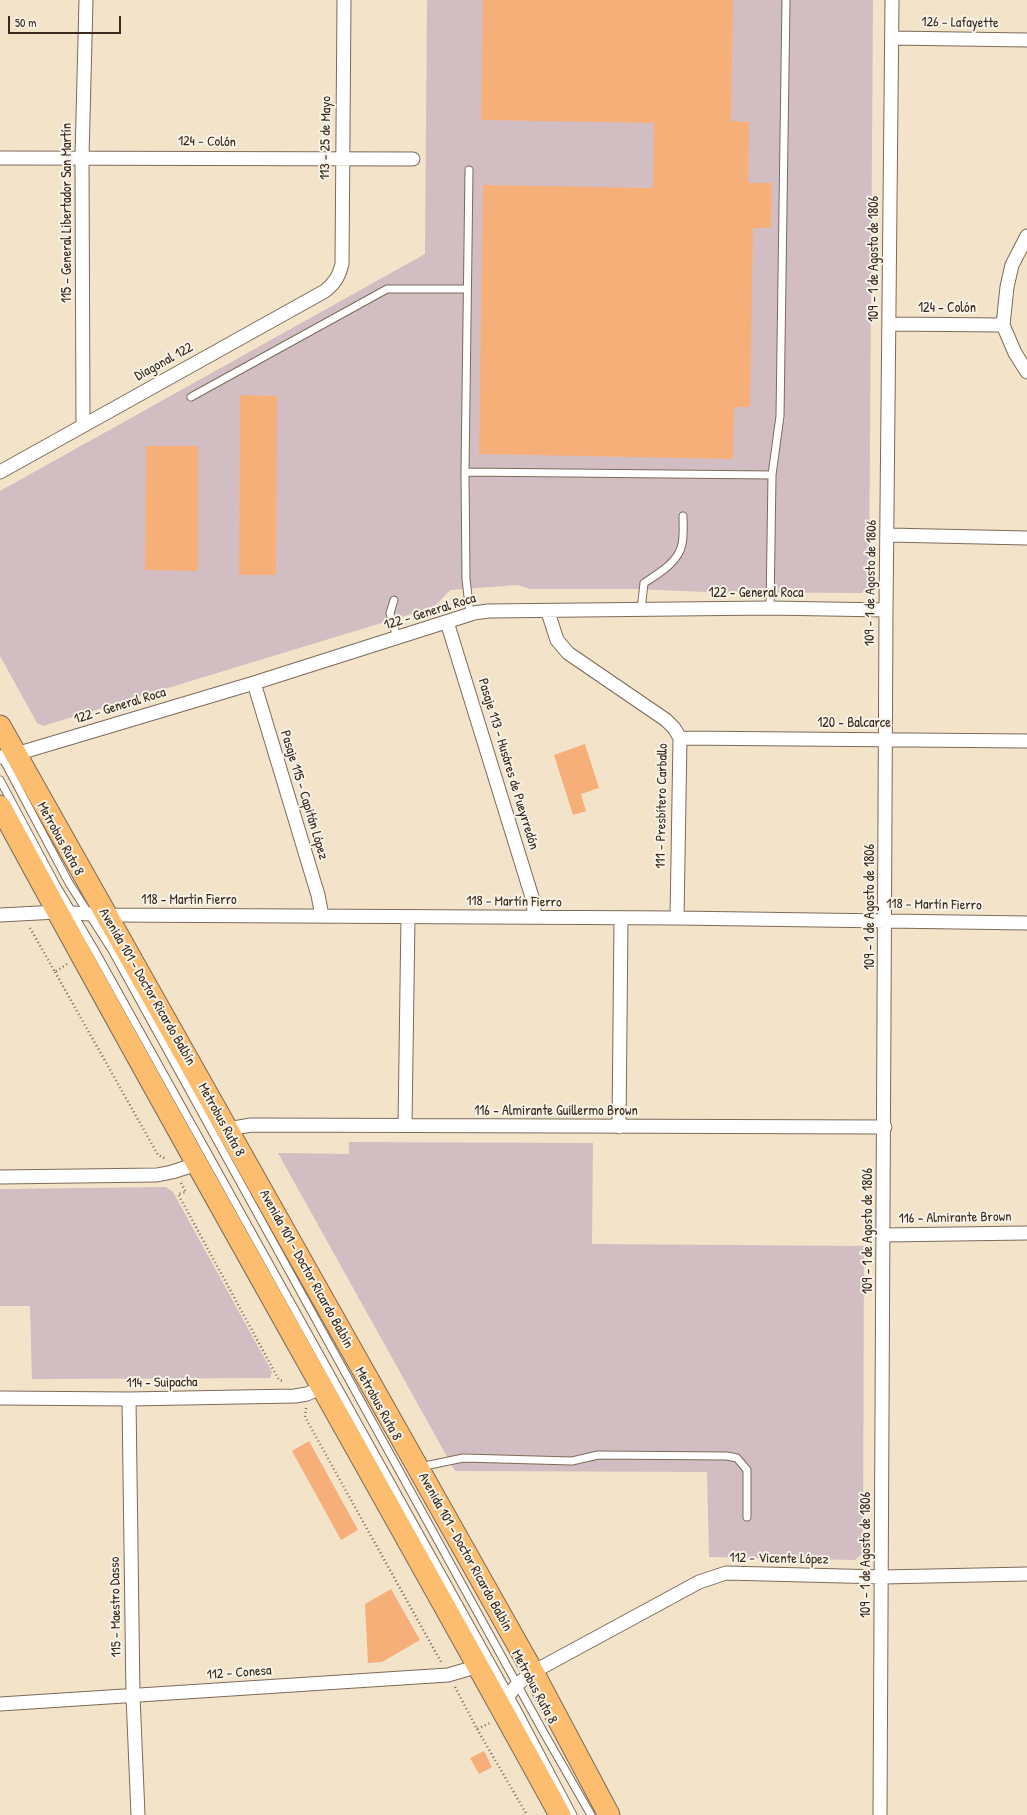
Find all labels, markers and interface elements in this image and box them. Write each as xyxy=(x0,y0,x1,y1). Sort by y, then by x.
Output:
scale bar xyxy=(10,8,123,34)
text: 50 m xyxy=(15,14,36,31)
street label: 126 - Lafayette xyxy=(921,14,999,32)
street label: 113 - 25 de Mayo xyxy=(317,96,335,180)
street label: 115 - General Libertador San Martín xyxy=(59,123,75,303)
street label: 124 - Colón xyxy=(178,133,236,151)
street label: 109 - 1 de Agosto de 1806 xyxy=(866,196,882,322)
street label: 124 - Colón xyxy=(918,300,976,316)
street label: Diagonal 122 xyxy=(132,339,196,385)
street label: 109 - 1 de Agosto de 1806 xyxy=(862,520,880,646)
street label: 122 - General Roca xyxy=(708,585,804,601)
street label: 122 - General Roca xyxy=(382,590,478,634)
street label: Pasaje 113 - Husáres de Pueyrredón xyxy=(474,676,542,852)
street label: 122 - General Roca xyxy=(72,684,168,728)
street label: 120 - Balcarce xyxy=(817,715,891,731)
street label: Pasaje 115 - Capitán López xyxy=(276,729,332,861)
street label: 111 - Presbítero Carballo xyxy=(653,743,671,869)
street label: Metrobus Ruta 8 xyxy=(33,799,87,879)
street label: 109 - 1 de Agosto de 1806 xyxy=(862,844,878,970)
street label: 118 - Martín Fierro xyxy=(141,892,237,908)
street label: 118 - Martín Fierro xyxy=(466,893,562,911)
street label: 118 - Martín Fierro xyxy=(886,896,982,914)
street label: Avenida 101 - Doctor Ricardo Balbín xyxy=(95,905,199,1069)
street label: Metrobus Ruta 8 xyxy=(194,1080,248,1160)
street label: 116 - Almirante Guillermo Brown xyxy=(474,1103,638,1119)
street label: 109 - 1 de Agosto de 1806 xyxy=(860,1168,876,1294)
street label: Avenida 101 - Doctor Ricardo Balbín xyxy=(255,1187,357,1351)
street label: 116 - Almirante Brown xyxy=(898,1209,1012,1227)
street label: Metrobus Ruta 8 xyxy=(351,1364,405,1444)
street label: 114 - Suipacha xyxy=(126,1374,198,1392)
street label: Avenida 101 - Doctor Ricardo Balbín xyxy=(414,1470,516,1634)
street label: 109 - 1 de Agosto de 1806 xyxy=(858,1492,874,1618)
street label: 112 - Vicente López xyxy=(729,1550,829,1568)
street label: 115 - Maestro Dasso xyxy=(107,1557,125,1657)
street label: Metrobus Ruta 8 xyxy=(508,1647,560,1727)
street label: 112 - Conesa xyxy=(206,1662,272,1684)

